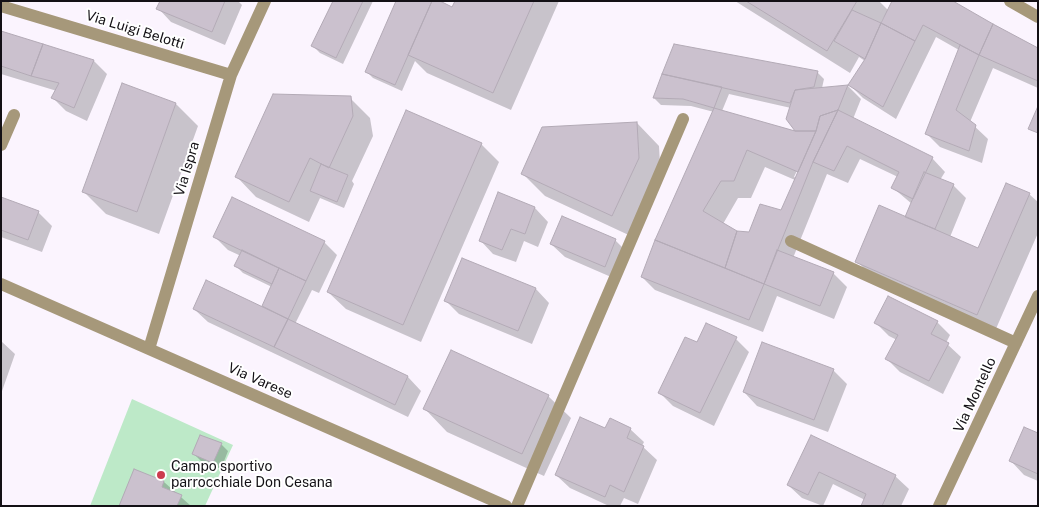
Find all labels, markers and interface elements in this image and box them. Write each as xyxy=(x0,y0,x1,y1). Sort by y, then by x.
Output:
street label: Via Luigi Belotti xyxy=(84,7,186,53)
street label: Via Ispra xyxy=(171,140,203,198)
street label: Via Montello xyxy=(950,355,1000,435)
street label: Via Varese xyxy=(225,359,295,403)
place label: Campo sportivo parrocchiale Don Cesana xyxy=(171,459,333,492)
marker: Campo sportivo parrocchiale Don Cesana xyxy=(155,469,167,481)

